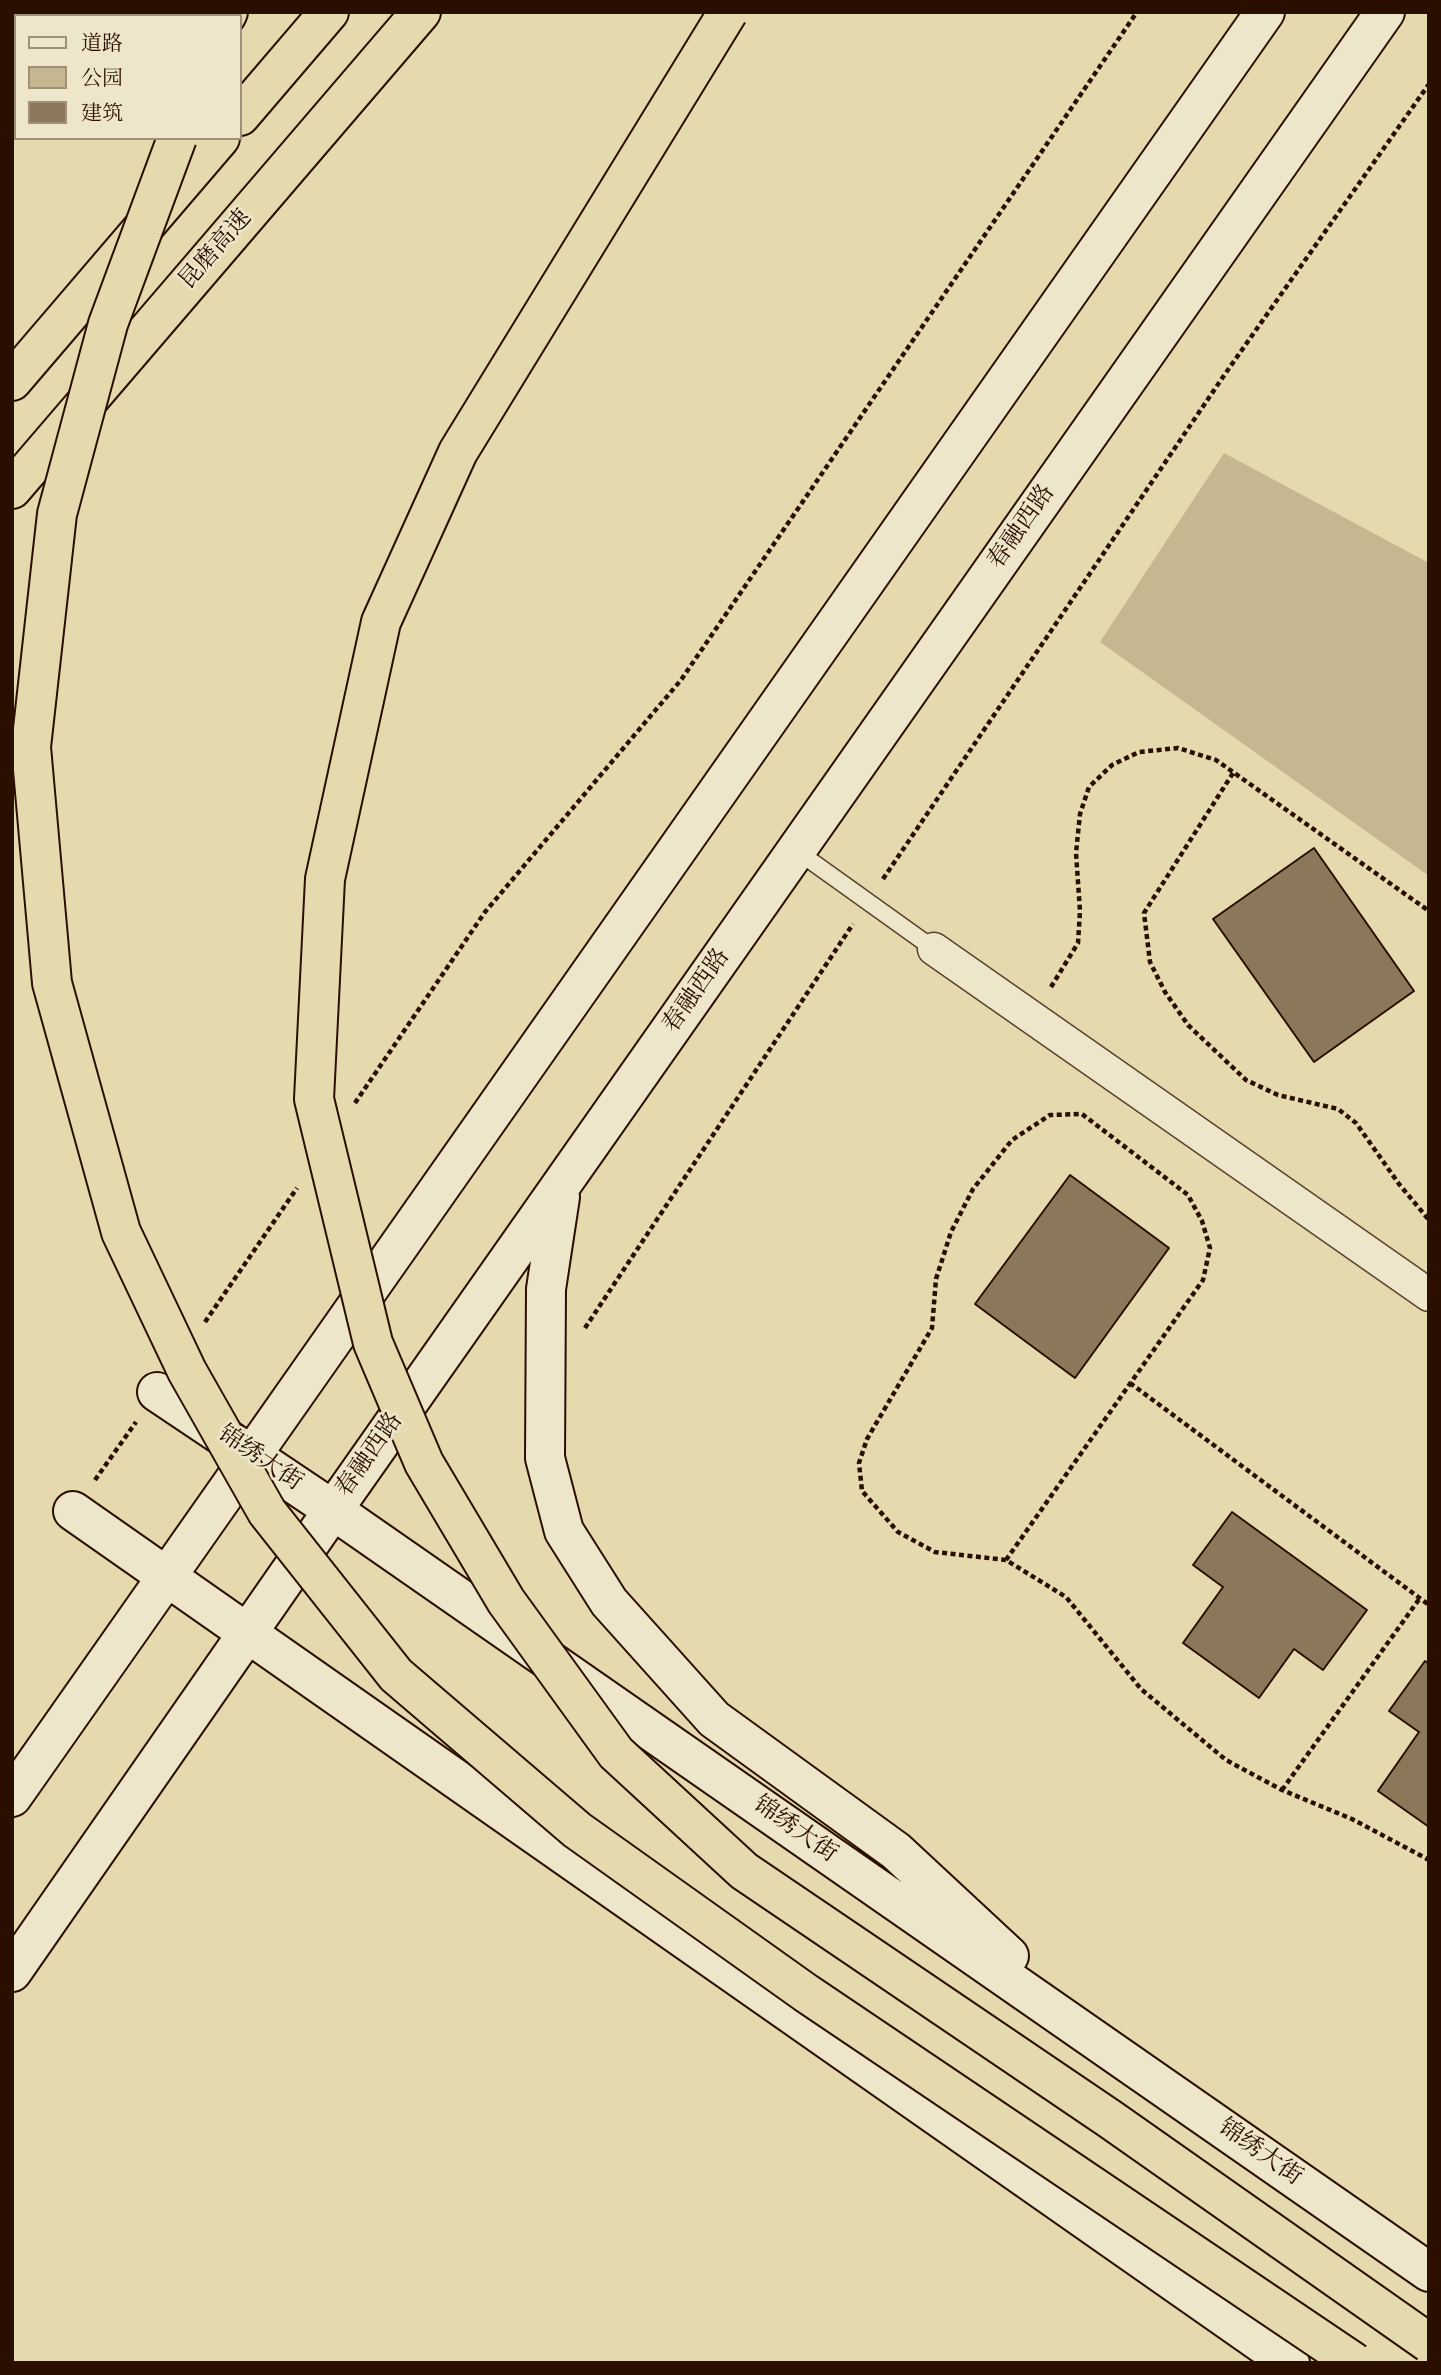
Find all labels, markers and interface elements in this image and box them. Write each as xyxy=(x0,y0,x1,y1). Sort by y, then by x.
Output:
legend xyxy=(14,14,242,140)
text: 道路 xyxy=(81,30,123,59)
text: 公园 xyxy=(81,65,123,94)
text: 建筑 xyxy=(81,100,123,129)
street label: 昆磨高速 xyxy=(175,205,259,297)
street label: 春融西路 xyxy=(984,480,1062,576)
street label: 春融西路 xyxy=(659,944,737,1040)
street label: 春融西路 xyxy=(332,1408,410,1504)
street label: 锦绣大街 xyxy=(211,1421,307,1499)
street label: 锦绣大街 xyxy=(746,1792,842,1870)
street label: 锦绣大街 xyxy=(1211,2115,1307,2193)

